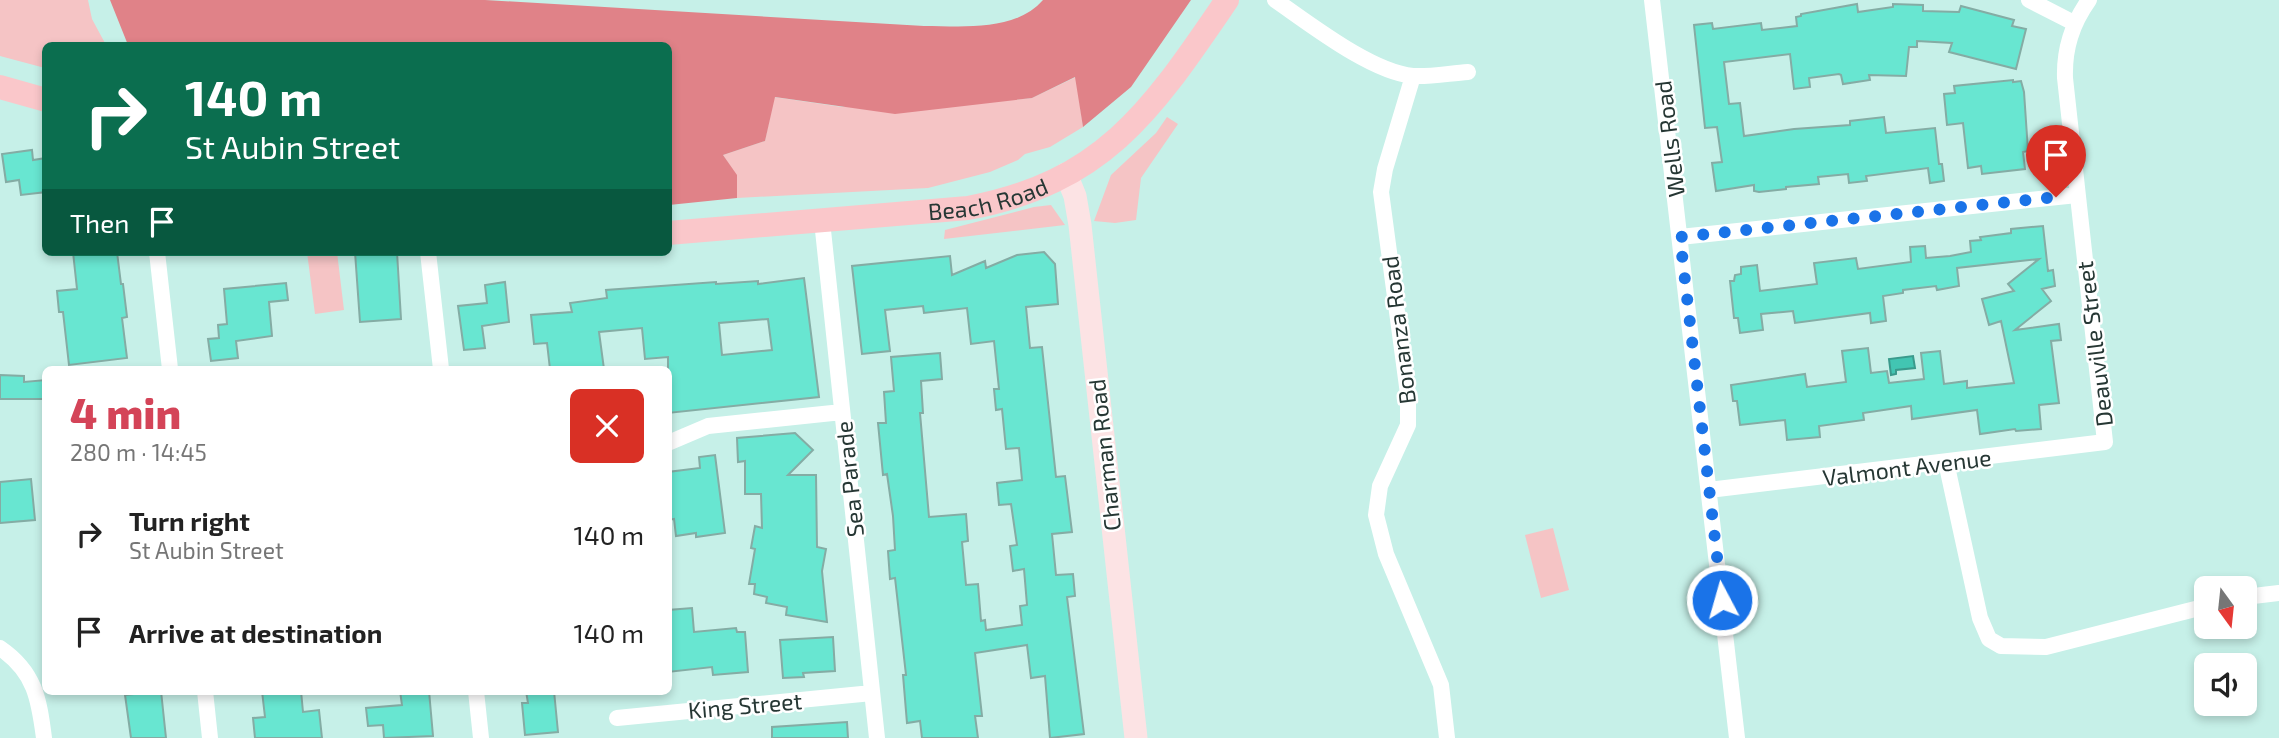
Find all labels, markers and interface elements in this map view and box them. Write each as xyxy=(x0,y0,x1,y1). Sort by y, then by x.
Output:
text: 140 m xyxy=(185,67,322,126)
icon: right xyxy=(70,70,161,161)
street label: Wells Road xyxy=(1648,79,1690,199)
pin xyxy=(2026,125,2086,197)
text: St Aubin Street xyxy=(185,127,400,165)
icon: arrive xyxy=(2037,136,2075,174)
street label: Beach Road xyxy=(927,171,1052,225)
icon: arrive xyxy=(143,203,181,241)
text: Then xyxy=(70,207,129,238)
street label: Bonanza Road xyxy=(1375,254,1421,406)
street label: Deauville Street xyxy=(2070,260,2118,428)
street label: Charman Road xyxy=(1082,378,1126,532)
text: 4 min xyxy=(70,387,181,437)
button: close xyxy=(570,389,644,463)
street label: Sea Parade xyxy=(829,420,869,538)
text: 280 m · 14:45 xyxy=(70,438,207,466)
street label: Valmont Avenue xyxy=(1821,443,1993,491)
text: Turn right xyxy=(129,505,250,536)
icon: right xyxy=(70,515,108,553)
text: 140 m xyxy=(573,519,644,550)
text: St Aubin Street xyxy=(129,536,284,564)
position arrow xyxy=(1685,563,1759,637)
north arrow xyxy=(2194,576,2258,639)
map controls xyxy=(2194,576,2257,716)
icon: arrive xyxy=(70,613,108,651)
text: Arrive at destination xyxy=(129,617,382,648)
text: 140 m xyxy=(573,617,644,648)
button: sound xyxy=(2194,653,2257,716)
street label: King Street xyxy=(687,686,804,724)

